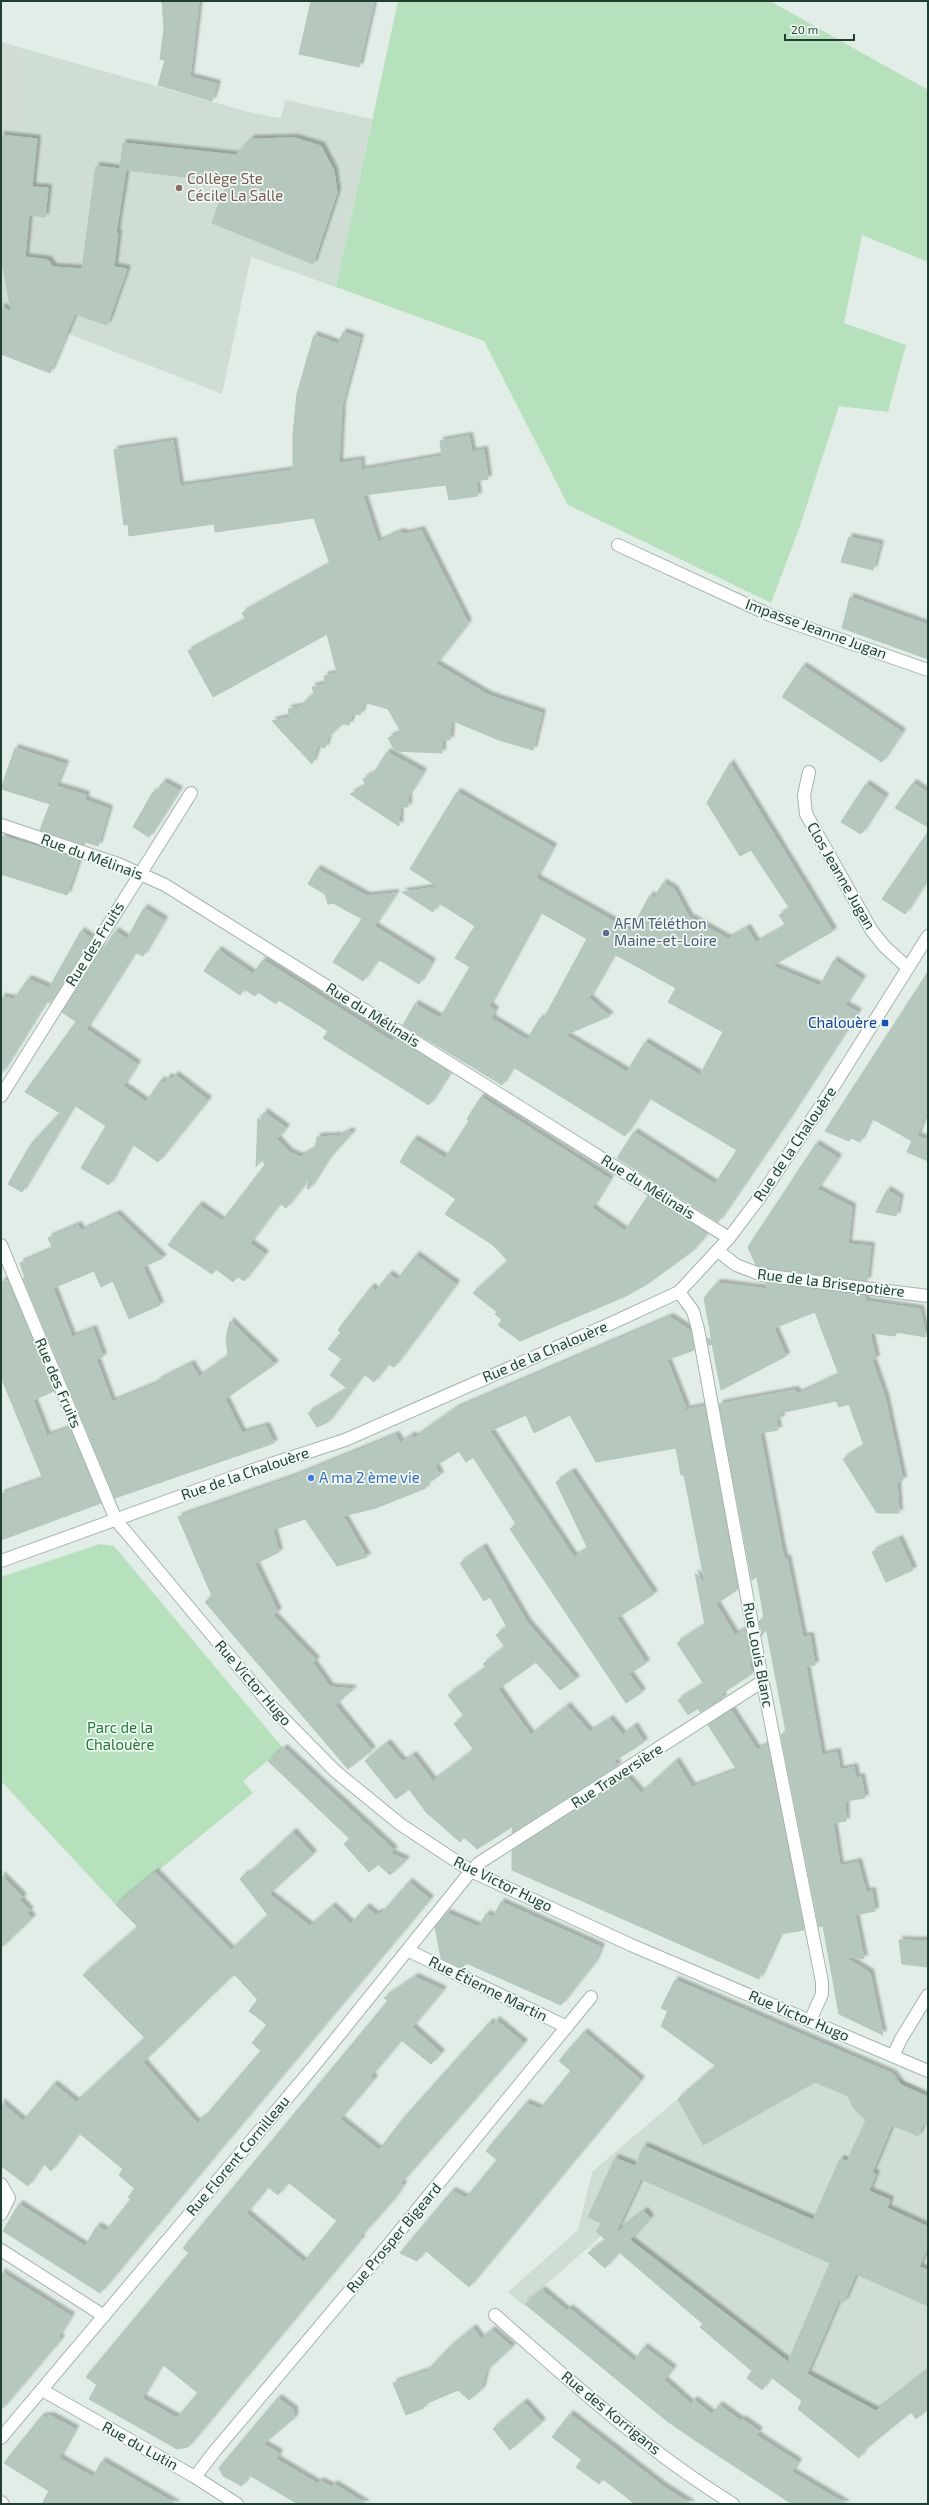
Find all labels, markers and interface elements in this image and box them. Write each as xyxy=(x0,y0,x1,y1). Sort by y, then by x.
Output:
scale bar xyxy=(785,16,854,42)
text: 20 m xyxy=(791,22,818,36)
place label: Collège Ste Cécile La Salle xyxy=(187,169,283,204)
marker: Collège Ste Cécile La Salle xyxy=(174,183,184,193)
street label: Impasse Jeanne Jugan xyxy=(743,594,890,662)
street label: Clos Jeanne Jugan xyxy=(804,819,880,932)
street label: Rue du Mélinais xyxy=(39,829,146,883)
street label: Rue des Fruits xyxy=(61,898,127,989)
place label: AFM Téléthon Maine-et-Loire xyxy=(614,914,717,949)
marker: AFM Téléthon Maine-et-Loire xyxy=(601,928,611,938)
street label: Rue du Mélinais xyxy=(323,978,424,1050)
place label: Chalouère xyxy=(808,1013,877,1031)
marker: Chalouère xyxy=(880,1018,890,1028)
street label: Rue de la Chalouère xyxy=(749,1083,839,1204)
street label: Rue du Mélinais xyxy=(598,1150,699,1222)
street label: Rue de la Brisepotière xyxy=(756,1264,906,1300)
street label: Rue de la Chalouère xyxy=(479,1317,610,1386)
street label: Rue des Fruits xyxy=(32,1335,86,1430)
street label: Rue de la Chalouère xyxy=(178,1443,311,1503)
place label: A ma 2 ème vie xyxy=(319,1468,420,1486)
marker: A ma 2 ème vie xyxy=(306,1473,316,1483)
street label: Rue Louis Blanc xyxy=(740,1601,778,1709)
street label: Rue Victor Hugo xyxy=(212,1636,296,1729)
park label: Parc de la Chalouère xyxy=(86,1718,154,1753)
street label: Rue Traversière xyxy=(567,1739,666,1811)
street label: Rue Victor Hugo xyxy=(451,1851,556,1915)
street label: Rue Étienne Martin xyxy=(426,1952,551,2025)
street label: Rue Victor Hugo xyxy=(746,1986,852,2044)
street label: Rue Florent Cornilleau xyxy=(182,2092,293,2219)
street label: Rue Prosper Bigeard xyxy=(342,2179,444,2296)
street label: Rue des Korrigans xyxy=(558,2367,665,2458)
street label: Rue du Lutin xyxy=(99,2417,182,2473)

